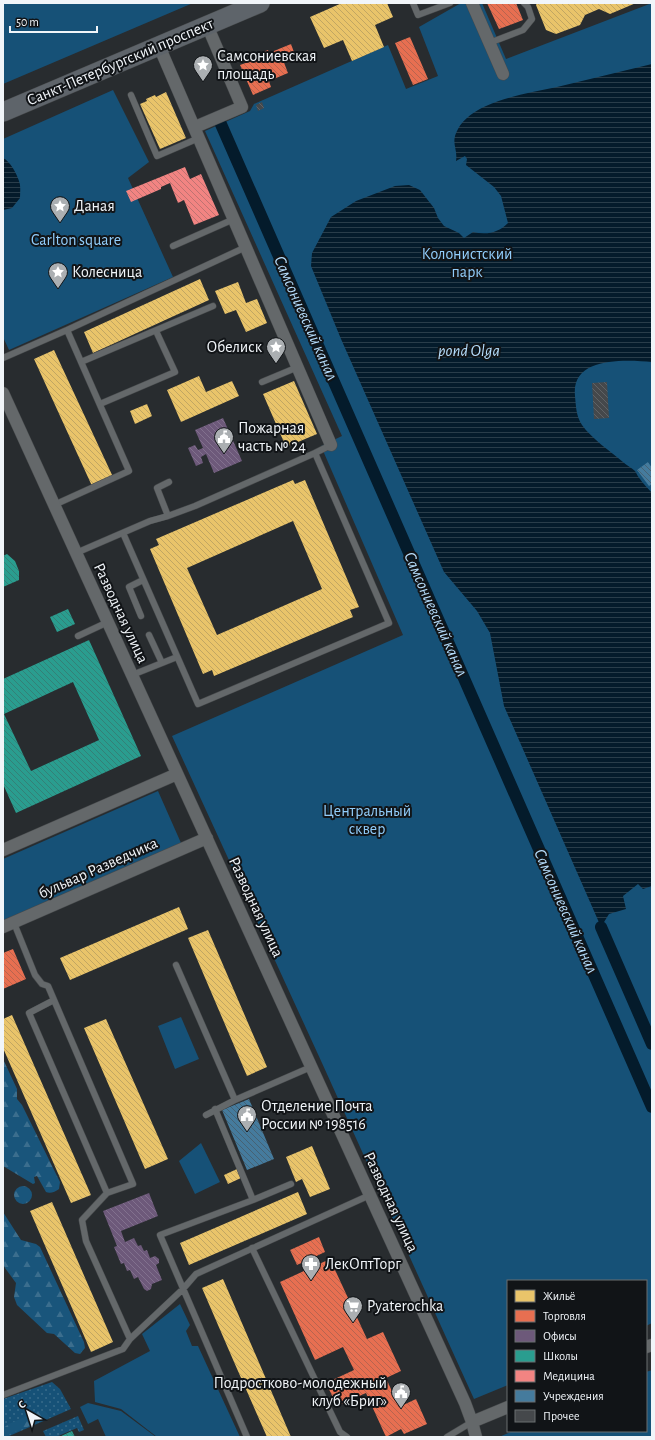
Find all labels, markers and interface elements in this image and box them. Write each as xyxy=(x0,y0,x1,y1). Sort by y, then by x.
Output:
scale bar xyxy=(10,8,97,34)
street label: Санкт-Петербургский проспект xyxy=(24,15,216,110)
text: 50 m xyxy=(16,16,39,28)
place label: Самсониевская площадь xyxy=(217,48,317,82)
place icon: Самсониевская площадь xyxy=(192,54,214,82)
place icon: Даная xyxy=(49,195,71,223)
place label: Даная xyxy=(74,198,115,214)
park label: Carlton square xyxy=(31,232,121,248)
park label: Колонистский парк xyxy=(422,246,512,280)
water label: Самсониевский канал xyxy=(271,253,341,383)
place icon: Колесница xyxy=(47,261,69,289)
place label: Колесница xyxy=(72,264,142,280)
place icon: Обелиск xyxy=(265,336,287,364)
place label: Обелиск xyxy=(206,339,263,355)
water label: pond Olga xyxy=(438,342,500,360)
place label: Пожарная часть № 24 xyxy=(238,420,306,454)
public building icon: Пожарная часть № 24 xyxy=(213,426,235,454)
water label: Самсониевский канал xyxy=(401,549,471,679)
street label: Разводная улица xyxy=(90,560,151,666)
park label: Центральный сквер xyxy=(323,803,411,837)
street label: бульвар Разведчика xyxy=(36,835,160,902)
water label: Самсониевский канал xyxy=(531,846,601,976)
street label: Разводная улица xyxy=(225,854,286,960)
place label: Отделение Почта России № 198516 xyxy=(261,1098,373,1132)
public building icon: Отделение Почта России № 198516 xyxy=(236,1104,258,1132)
street label: Разводная улица xyxy=(360,1149,421,1255)
pharmacy icon: ЛекОптТорг xyxy=(300,1253,322,1281)
place label: ЛекОптТорг xyxy=(325,1256,401,1272)
legend xyxy=(507,1280,647,1432)
text: Жильё xyxy=(543,1290,575,1302)
supermarket icon: Pyaterochka xyxy=(342,1295,364,1323)
place label: Pyaterochka xyxy=(367,1298,443,1315)
text: Торговля xyxy=(543,1310,586,1322)
text: Офисы xyxy=(543,1330,577,1342)
text: Школы xyxy=(543,1350,578,1362)
text: Медицина xyxy=(543,1370,595,1382)
place label: Подростково-молодежный клуб «Бриг» xyxy=(213,1375,387,1410)
public building icon: Подростково-молодежный клуб «Бриг» xyxy=(390,1381,412,1409)
text: Учреждения xyxy=(543,1390,604,1402)
north arrow xyxy=(8,1392,48,1432)
text: С xyxy=(16,1398,28,1411)
text: Прочее xyxy=(543,1410,579,1422)

